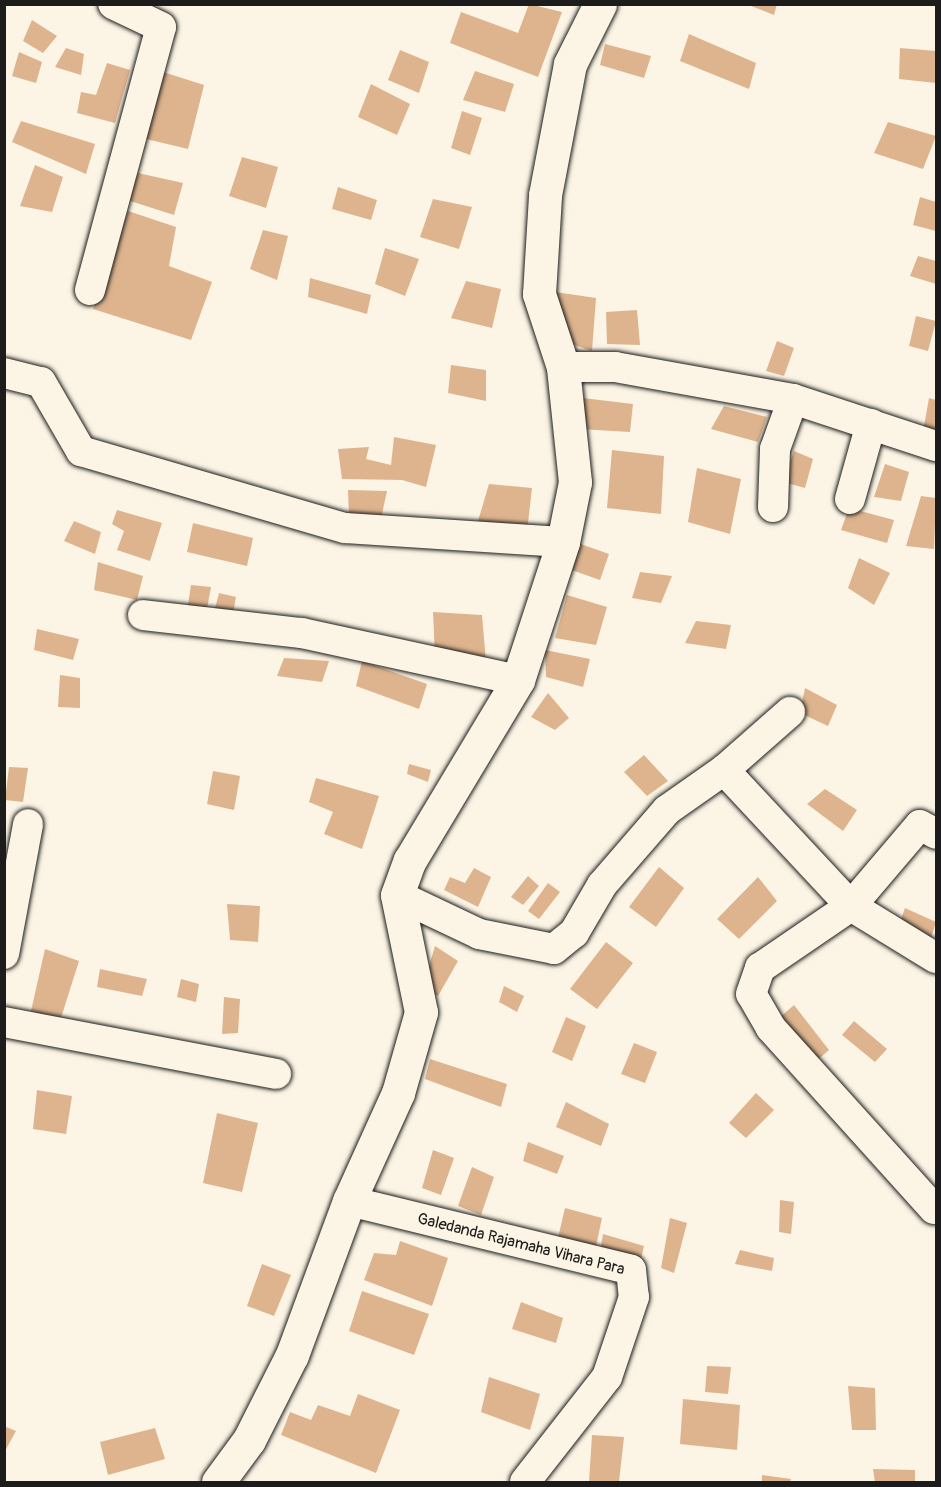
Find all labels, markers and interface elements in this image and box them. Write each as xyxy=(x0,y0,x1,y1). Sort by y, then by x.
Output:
street label: Galedanda Rajamaha Vihara Para xyxy=(415,1209,627,1279)

